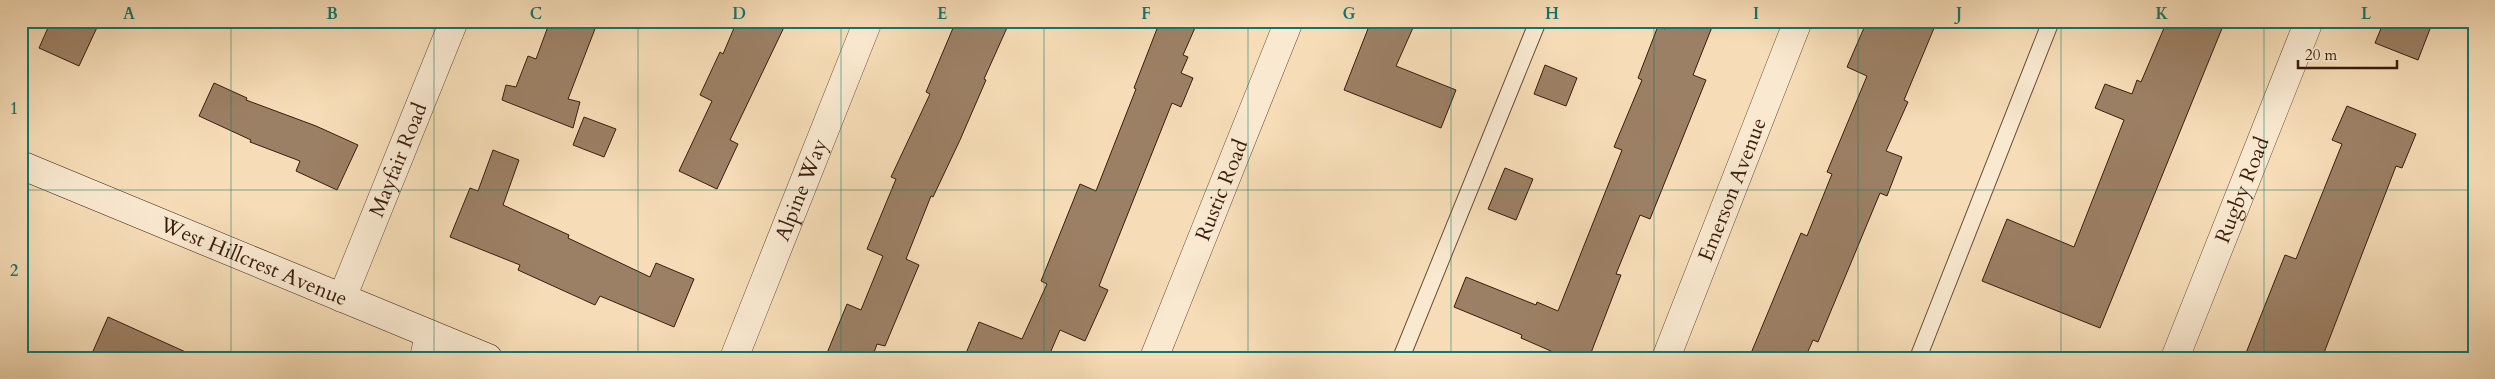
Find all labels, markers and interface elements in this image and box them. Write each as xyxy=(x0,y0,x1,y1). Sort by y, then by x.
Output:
text: A xyxy=(123,3,135,25)
text: B xyxy=(326,3,338,25)
text: C xyxy=(530,3,542,25)
text: D xyxy=(732,3,746,25)
text: E xyxy=(937,3,947,25)
text: F xyxy=(1141,3,1151,25)
text: G xyxy=(1342,3,1356,25)
text: H xyxy=(1545,3,1559,25)
text: I xyxy=(1753,3,1759,25)
text: J xyxy=(1954,3,1962,25)
text: K xyxy=(2156,3,2169,25)
text: L xyxy=(2361,3,2372,25)
scale bar xyxy=(2298,38,2396,70)
text: 20 m xyxy=(2305,45,2337,65)
text: 1 xyxy=(10,98,18,120)
street label: Mayfair Road xyxy=(362,98,434,221)
street label: Emerson Avenue xyxy=(1691,113,1773,266)
street label: Rugby Road xyxy=(2208,132,2276,247)
street label: Alpine Way xyxy=(767,134,834,245)
street label: Rustic Road xyxy=(1188,135,1255,245)
street label: West Hillcrest Avenue xyxy=(155,209,352,313)
text: 2 xyxy=(10,260,18,282)

